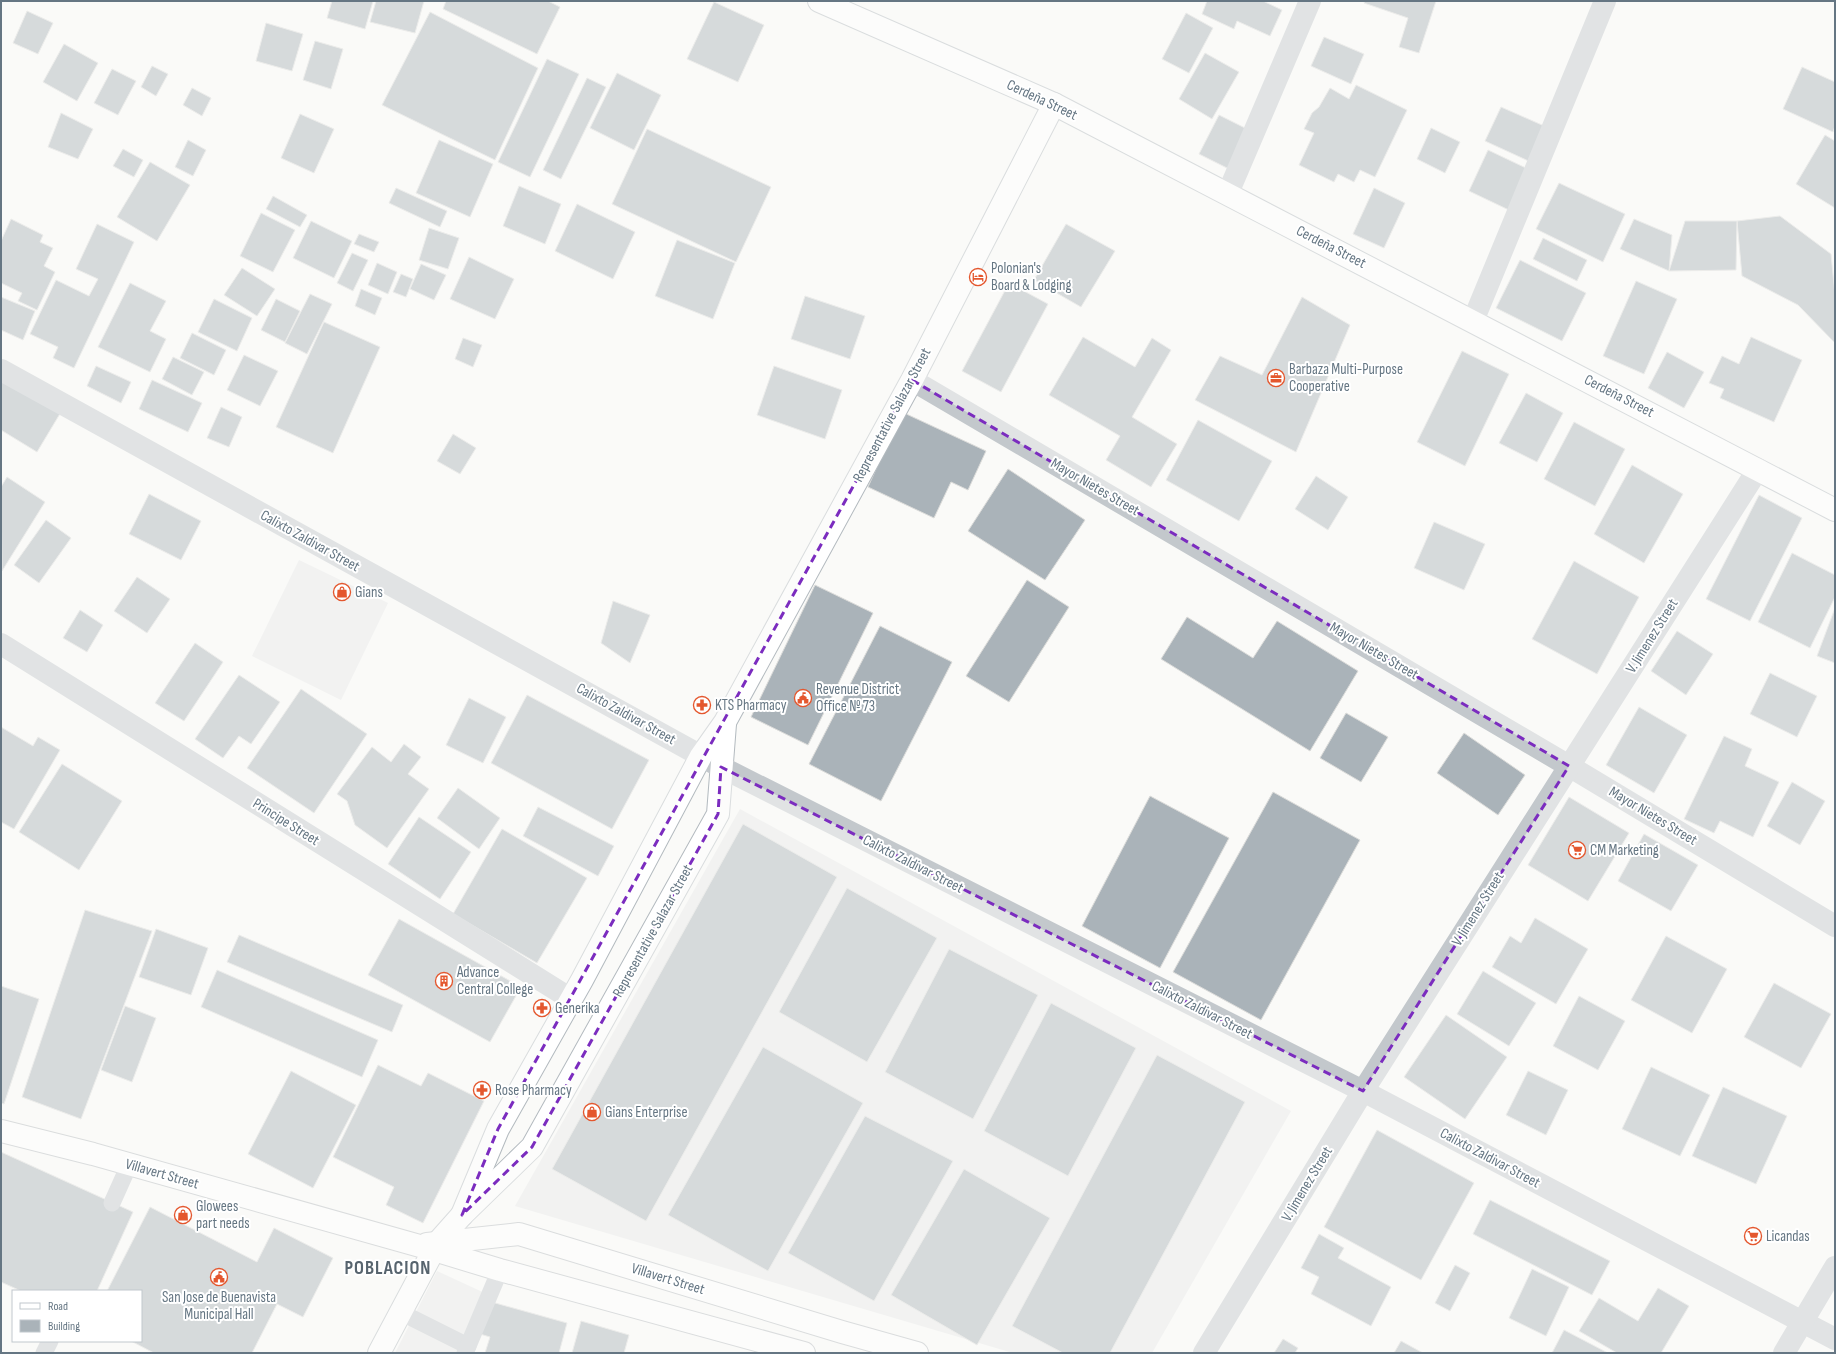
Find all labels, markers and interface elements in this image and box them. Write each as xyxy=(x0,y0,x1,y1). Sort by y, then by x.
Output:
street label: Cerdeña Street xyxy=(1004,75,1081,125)
street label: Cerdeña Street xyxy=(1293,221,1369,273)
place label: Polonian's Board & Lodging xyxy=(991,259,1071,295)
hotel icon: Polonian's Board & Lodging xyxy=(968,267,988,287)
street label: Representative Salazar Street xyxy=(849,344,936,485)
place label: Barbaza Multi-Purpose Cooperative xyxy=(1289,360,1403,396)
office icon: Barbaza Multi-Purpose Cooperative xyxy=(1266,368,1286,388)
street label: Cerdeña Street xyxy=(1581,370,1657,422)
street label: Mayor Nietes Street xyxy=(1047,454,1143,520)
street label: Calixto Zaldivar Street xyxy=(257,506,363,576)
shop icon: Gians xyxy=(332,582,352,602)
place label: Gians xyxy=(355,583,383,602)
street label: V. Jimenez Street xyxy=(1622,595,1683,677)
street label: Mayor Nietes Street xyxy=(1326,618,1422,684)
street label: Calixto Zaldivar Street xyxy=(573,679,679,749)
place label: Revenue District Office № 73 xyxy=(816,680,900,716)
public building icon: Revenue District Office № 73 xyxy=(793,688,813,708)
pharmacy icon: KTS Pharmacy xyxy=(692,695,712,715)
place label: KTS Pharmacy xyxy=(715,696,787,715)
street label: Mayor Nietes Street xyxy=(1605,782,1701,850)
street label: Principe Street xyxy=(249,794,323,850)
street label: Calixto Zaldivar Street xyxy=(859,830,967,898)
supermarket icon: CM Marketing xyxy=(1567,840,1587,860)
place label: CM Marketing xyxy=(1590,841,1659,860)
street label: Representative Salazar Street xyxy=(609,861,698,1001)
street label: V. Jimenez Street xyxy=(1448,868,1509,950)
place label: Advance Central College xyxy=(456,963,533,999)
building icon: Advance Central College xyxy=(434,971,454,991)
street label: Calixto Zaldivar Street xyxy=(1148,976,1256,1044)
pharmacy icon: Generika xyxy=(532,998,552,1018)
place label: Generika xyxy=(555,999,600,1018)
pharmacy icon: Rose Pharmacy xyxy=(472,1080,492,1100)
place label: Rose Pharmacy xyxy=(495,1081,572,1100)
shop icon: Gians Enterprise xyxy=(582,1102,602,1122)
place label: Gians Enterprise xyxy=(605,1103,688,1122)
street label: Calixto Zaldivar Street xyxy=(1437,1124,1544,1193)
street label: V. Jimenez Street xyxy=(1277,1143,1337,1225)
street label: Villavert Street xyxy=(123,1154,201,1194)
place label: Glowees part needs xyxy=(196,1197,250,1233)
shop icon: Glowees part needs xyxy=(173,1205,193,1225)
supermarket icon: Licandas xyxy=(1743,1226,1763,1246)
place label: Licandas xyxy=(1766,1227,1810,1246)
district label: POBLACION xyxy=(344,1257,432,1280)
street label: Villavert Street xyxy=(629,1259,707,1299)
public building icon: San Jose de Buenavista Municipal Hall xyxy=(209,1267,229,1287)
place label: San Jose de Buenavista Municipal Hall xyxy=(162,1288,276,1324)
legend xyxy=(12,1290,142,1342)
text: Road xyxy=(48,1299,68,1314)
text: Building xyxy=(48,1319,80,1334)

